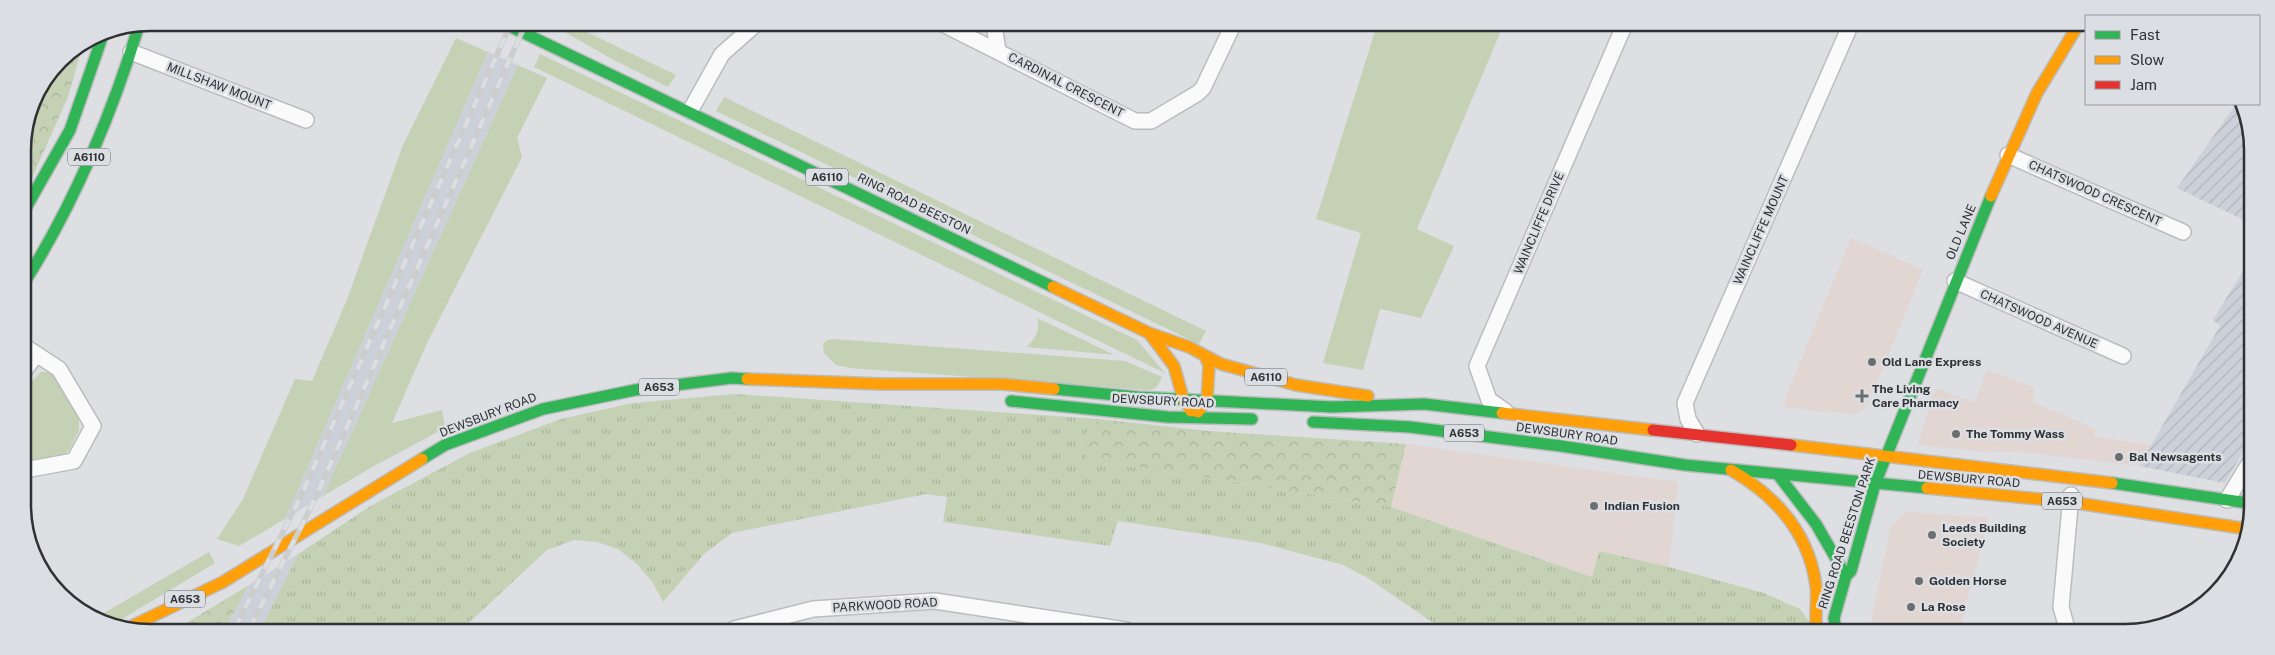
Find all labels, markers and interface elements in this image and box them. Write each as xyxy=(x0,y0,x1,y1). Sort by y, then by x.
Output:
legend xyxy=(2085,15,2260,105)
text: Fast xyxy=(2130,26,2160,43)
street label: CARDINAL CRESCENT xyxy=(1006,50,1126,120)
text: Slow xyxy=(2130,51,2165,68)
street label: MILLSHAW MOUNT xyxy=(165,60,273,112)
text: Jam xyxy=(2130,76,2157,93)
road number: A6110 xyxy=(68,148,110,166)
street label: CHATSWOOD CRESCENT xyxy=(2027,157,2163,229)
road number: A6110 xyxy=(806,168,848,186)
street label: RING ROAD BEESTON xyxy=(855,170,973,238)
street label: WAINCLIFFE DRIVE xyxy=(1511,170,1567,276)
street label: WAINCLIFFE MOUNT xyxy=(1731,173,1791,287)
street label: OLD LANE xyxy=(1943,202,1979,262)
street label: CHATSWOOD AVENUE xyxy=(1978,287,2100,351)
place label: Old Lane Express xyxy=(1882,355,1981,369)
marker: Old Lane Express xyxy=(1866,356,1878,368)
road number: A6110 xyxy=(1245,368,1287,386)
road number: A653 xyxy=(639,378,679,396)
place label: The Living Care Pharmacy xyxy=(1872,382,1959,410)
street label: DEWSBURY ROAD xyxy=(437,390,539,440)
marker: The Living Care Pharmacy xyxy=(1856,390,1868,402)
street label: DEWSBURY ROAD xyxy=(1111,391,1215,411)
street label: DEWSBURY ROAD xyxy=(1515,420,1619,448)
road number: A653 xyxy=(1444,424,1484,442)
place label: The Tommy Wass xyxy=(1966,427,2064,441)
marker: The Tommy Wass xyxy=(1950,428,1962,440)
place label: Bal Newsagents xyxy=(2129,450,2222,464)
marker: Bal Newsagents xyxy=(2113,451,2125,463)
street label: RING ROAD BEESTON PARK xyxy=(1816,455,1878,611)
street label: DEWSBURY ROAD xyxy=(1917,468,2021,490)
road number: A653 xyxy=(2042,492,2082,510)
place label: Indian Fusion xyxy=(1604,499,1680,513)
marker: Indian Fusion xyxy=(1588,500,1600,512)
place label: Leeds Building Society xyxy=(1942,521,2027,549)
marker: Leeds Building Society xyxy=(1926,529,1938,541)
place label: Golden Horse xyxy=(1929,574,2007,588)
marker: Golden Horse xyxy=(1913,575,1925,587)
road number: A653 xyxy=(165,590,205,608)
street label: PARKWOOD ROAD xyxy=(832,595,938,615)
place label: La Rose xyxy=(1921,600,1966,614)
marker: La Rose xyxy=(1905,601,1917,613)

